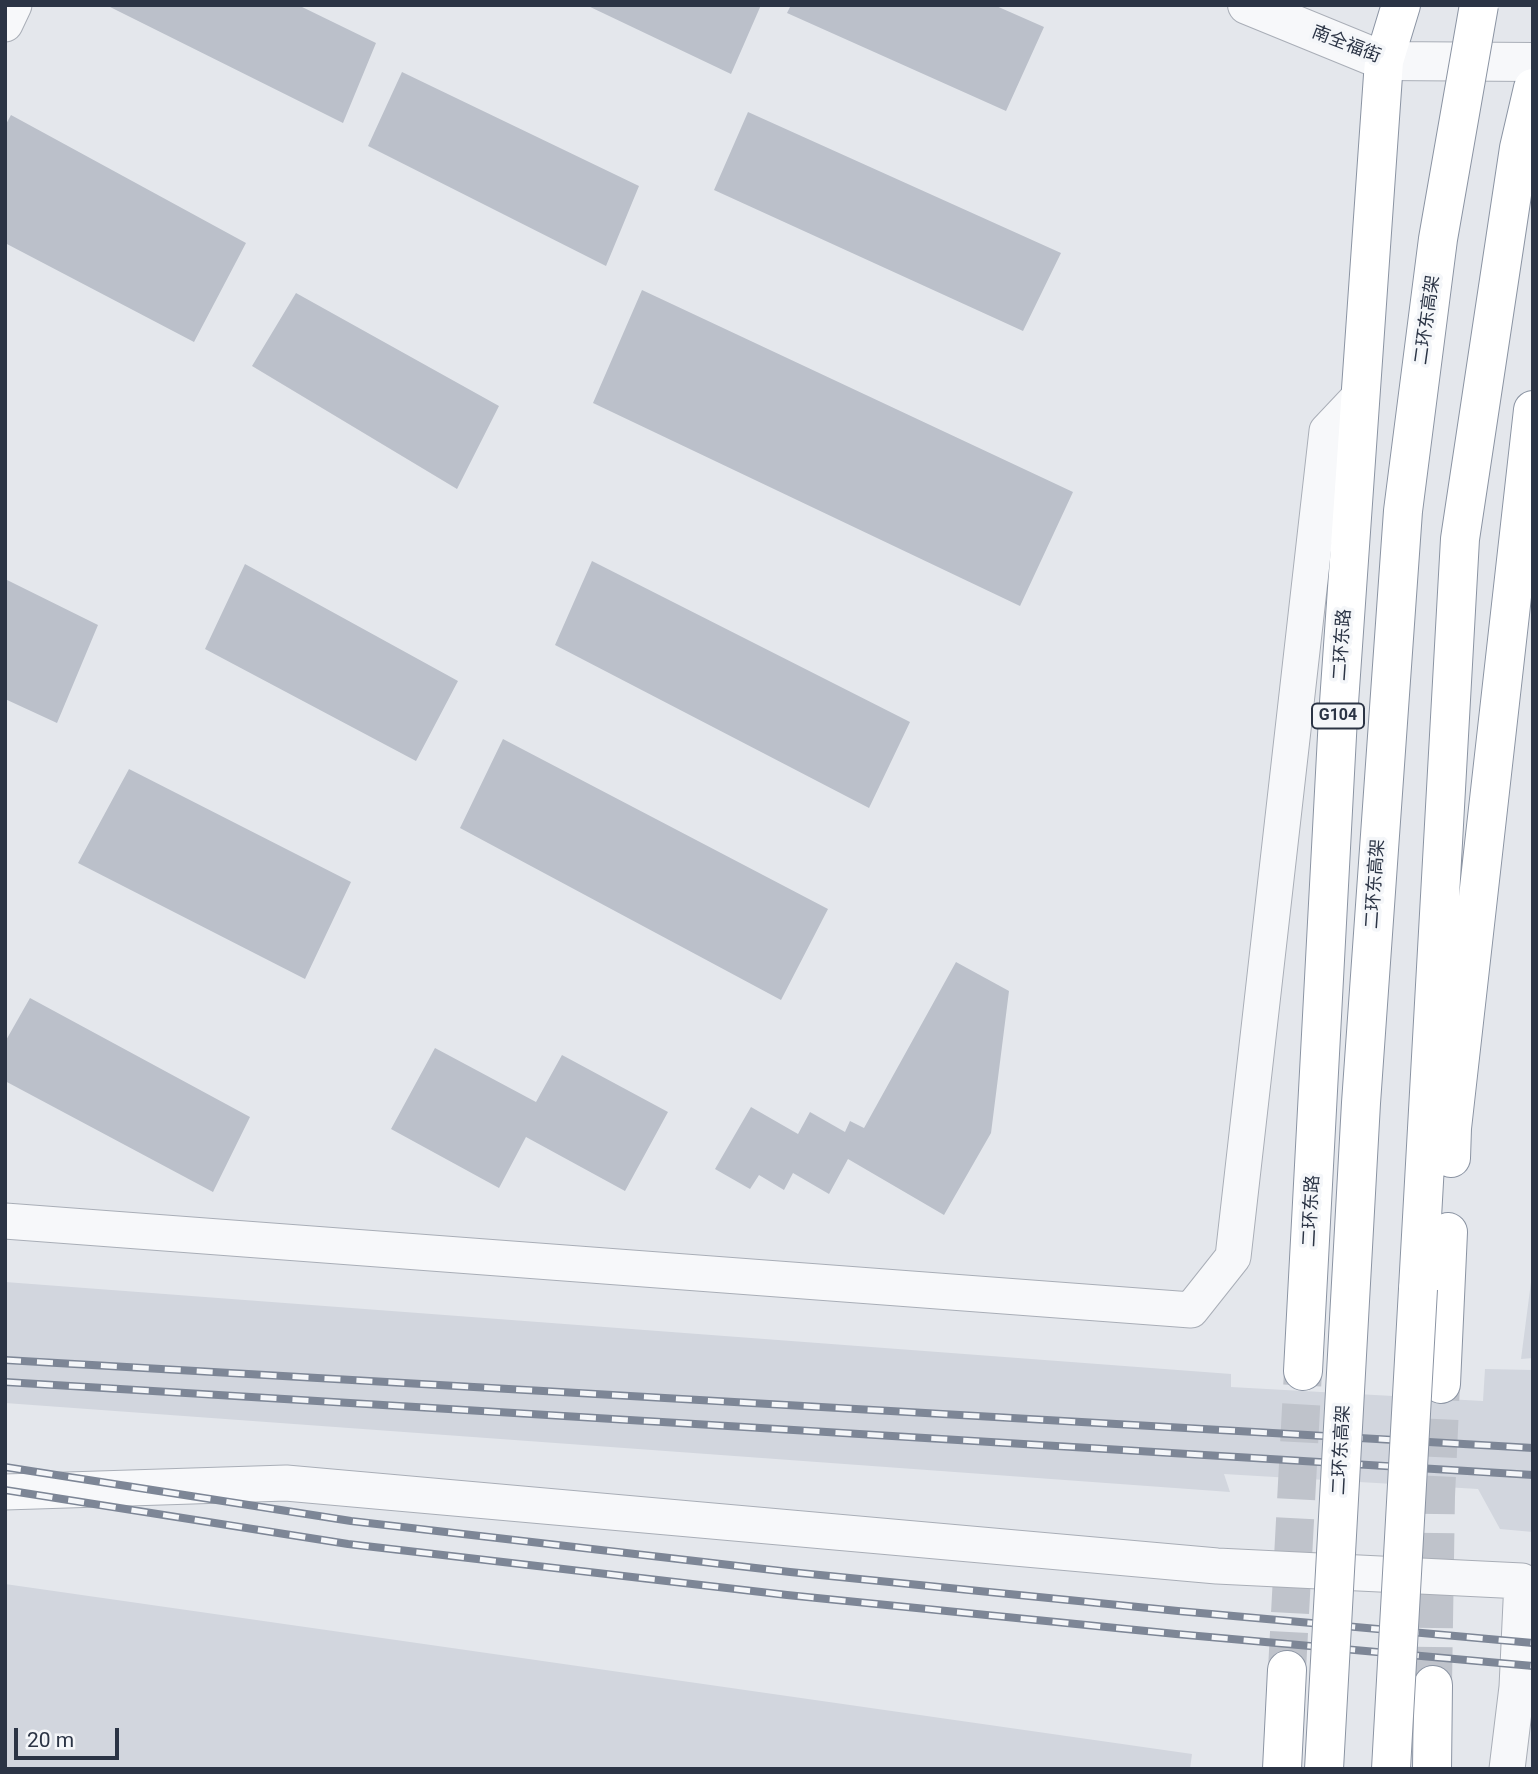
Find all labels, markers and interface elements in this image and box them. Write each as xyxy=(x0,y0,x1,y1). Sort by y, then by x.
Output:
street label: 南全福街 xyxy=(1309,22,1383,68)
street label: 二环东高架 xyxy=(1411,274,1445,366)
street label: 二环东路 xyxy=(1330,608,1356,682)
road number: G104 xyxy=(1312,704,1364,729)
street label: 二环东高架 xyxy=(1362,838,1390,930)
street label: 二环东路 xyxy=(1299,1174,1325,1248)
street label: 二环东高架 xyxy=(1329,1404,1355,1496)
scale bar xyxy=(18,1714,122,1758)
text: 20 m xyxy=(27,1728,74,1752)

